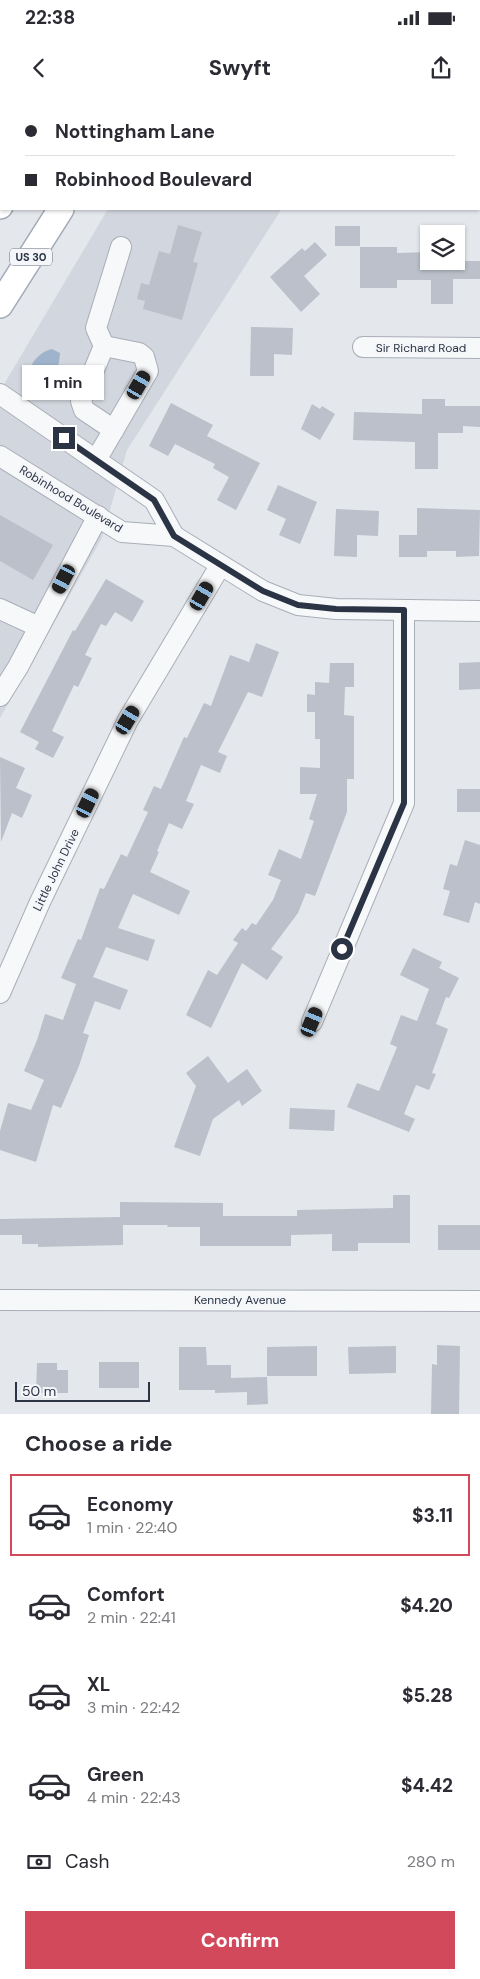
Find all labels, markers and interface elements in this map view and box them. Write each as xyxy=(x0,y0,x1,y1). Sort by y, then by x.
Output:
text: 22:38 xyxy=(25,5,75,30)
text: Swyft xyxy=(209,53,271,82)
icon: back xyxy=(25,54,53,82)
icon: share xyxy=(427,54,455,82)
text: Nottingham Lane xyxy=(55,119,215,144)
text: Robinhood Boulevard xyxy=(55,167,252,192)
map controls xyxy=(420,225,465,270)
button: layers xyxy=(420,225,465,270)
road number: US 30 xyxy=(10,248,52,266)
street label: Sir Richard Road xyxy=(376,340,466,356)
callout: 1 min xyxy=(23,366,105,400)
car xyxy=(125,368,152,402)
text: 1 min xyxy=(44,372,82,393)
route end xyxy=(53,427,75,449)
street label: Robinhood Boulevard xyxy=(16,462,126,536)
car xyxy=(50,562,77,596)
car xyxy=(188,579,215,613)
car xyxy=(113,703,142,737)
car xyxy=(74,786,101,820)
street label: Little John Drive xyxy=(29,826,83,914)
route start xyxy=(331,938,353,960)
car xyxy=(299,1005,324,1039)
street label: Kennedy Avenue xyxy=(194,1292,286,1308)
scale bar xyxy=(15,1379,150,1402)
text: 50 m xyxy=(22,1382,56,1400)
text: Choose a ride xyxy=(25,1429,173,1458)
text: Economy xyxy=(87,1492,174,1517)
icon: car xyxy=(27,1493,72,1538)
text: $3.11 xyxy=(412,1503,453,1528)
text: 1 min · 22:40 xyxy=(87,1517,178,1538)
text: Comfort xyxy=(87,1582,165,1607)
icon: car xyxy=(27,1583,72,1628)
text: $4.20 xyxy=(400,1593,453,1618)
text: 2 min · 22:41 xyxy=(87,1607,176,1628)
text: XL xyxy=(87,1672,110,1697)
icon: car xyxy=(27,1673,72,1718)
text: $5.28 xyxy=(402,1683,453,1708)
text: 3 min · 22:42 xyxy=(87,1697,180,1718)
text: Green xyxy=(87,1762,144,1787)
icon: car xyxy=(27,1763,72,1808)
text: $4.42 xyxy=(401,1773,453,1798)
text: 4 min · 22:43 xyxy=(87,1787,181,1808)
icon: cash xyxy=(25,1848,53,1876)
text: Cash xyxy=(65,1849,109,1874)
text: 280 m xyxy=(407,1851,455,1872)
button: Confirm xyxy=(25,1911,455,1969)

